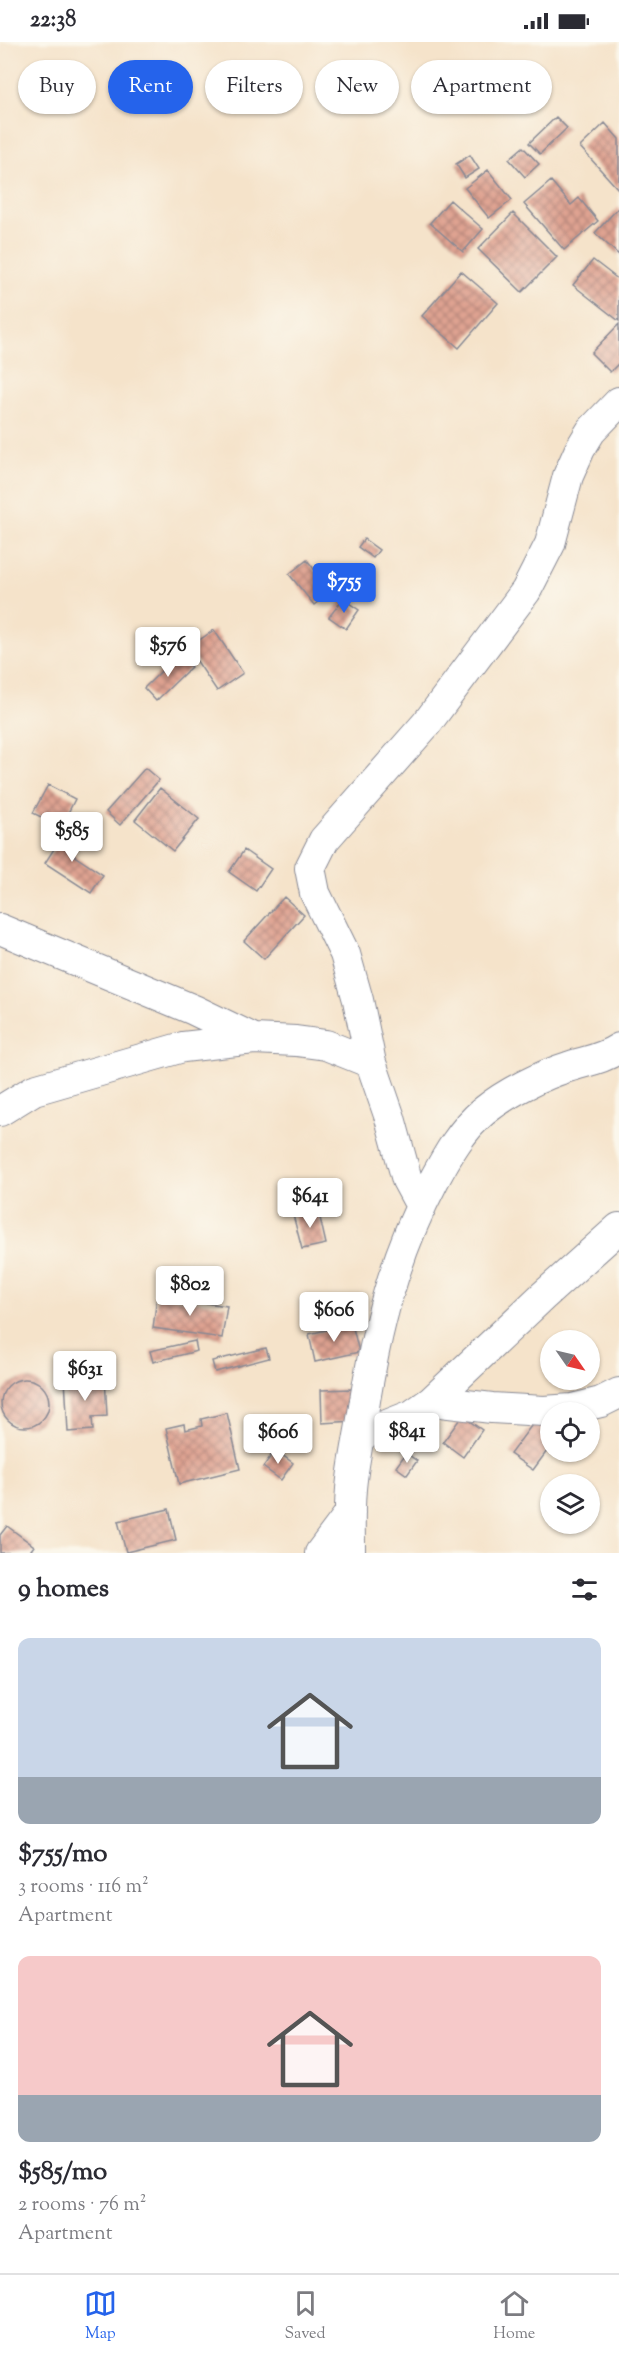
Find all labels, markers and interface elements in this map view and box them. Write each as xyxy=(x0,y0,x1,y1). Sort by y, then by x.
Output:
text: 22:38 xyxy=(30,5,76,37)
chip: Buy xyxy=(18,60,96,114)
chip: Rent xyxy=(108,60,193,114)
chip: Filters xyxy=(205,60,303,114)
chip: New xyxy=(315,60,399,114)
chip: Apartment xyxy=(411,60,552,114)
pin: $755 xyxy=(308,563,380,614)
text: $755 xyxy=(327,568,361,597)
pin: $576 xyxy=(132,627,204,678)
text: $576 xyxy=(149,632,187,661)
pin: $585 xyxy=(36,812,108,863)
text: $585 xyxy=(55,817,89,846)
pin: $641 xyxy=(274,1178,346,1229)
text: $641 xyxy=(291,1183,329,1212)
pin: $802 xyxy=(154,1266,226,1317)
text: $802 xyxy=(170,1271,210,1300)
pin: $606 xyxy=(298,1292,370,1343)
text: $606 xyxy=(313,1297,355,1326)
north arrow xyxy=(540,1330,600,1390)
map controls xyxy=(540,1330,600,1534)
pin: $631 xyxy=(49,1351,121,1402)
text: $631 xyxy=(67,1356,103,1385)
button: locate xyxy=(540,1402,600,1462)
pin: $841 xyxy=(371,1413,443,1464)
pin: $606 xyxy=(242,1414,314,1465)
text: $841 xyxy=(388,1418,426,1447)
text: $606 xyxy=(257,1419,299,1448)
button: layers xyxy=(540,1474,600,1534)
text: 9 homes xyxy=(18,1571,109,1608)
icon: filters xyxy=(568,1573,601,1606)
icon: home xyxy=(256,1677,364,1785)
text: $755/mo xyxy=(18,1836,107,1873)
text: 3 rooms · 116 m² xyxy=(18,1873,149,1902)
text: Apartment xyxy=(18,1902,113,1931)
icon: home xyxy=(256,1995,364,2103)
text: $585/mo xyxy=(18,2154,107,2191)
text: 2 rooms · 76 m² xyxy=(18,2191,146,2220)
text: Apartment xyxy=(18,2220,113,2249)
tab: Map xyxy=(84,2287,117,2346)
tab: Saved xyxy=(284,2287,326,2346)
tab: Home xyxy=(493,2287,535,2346)

